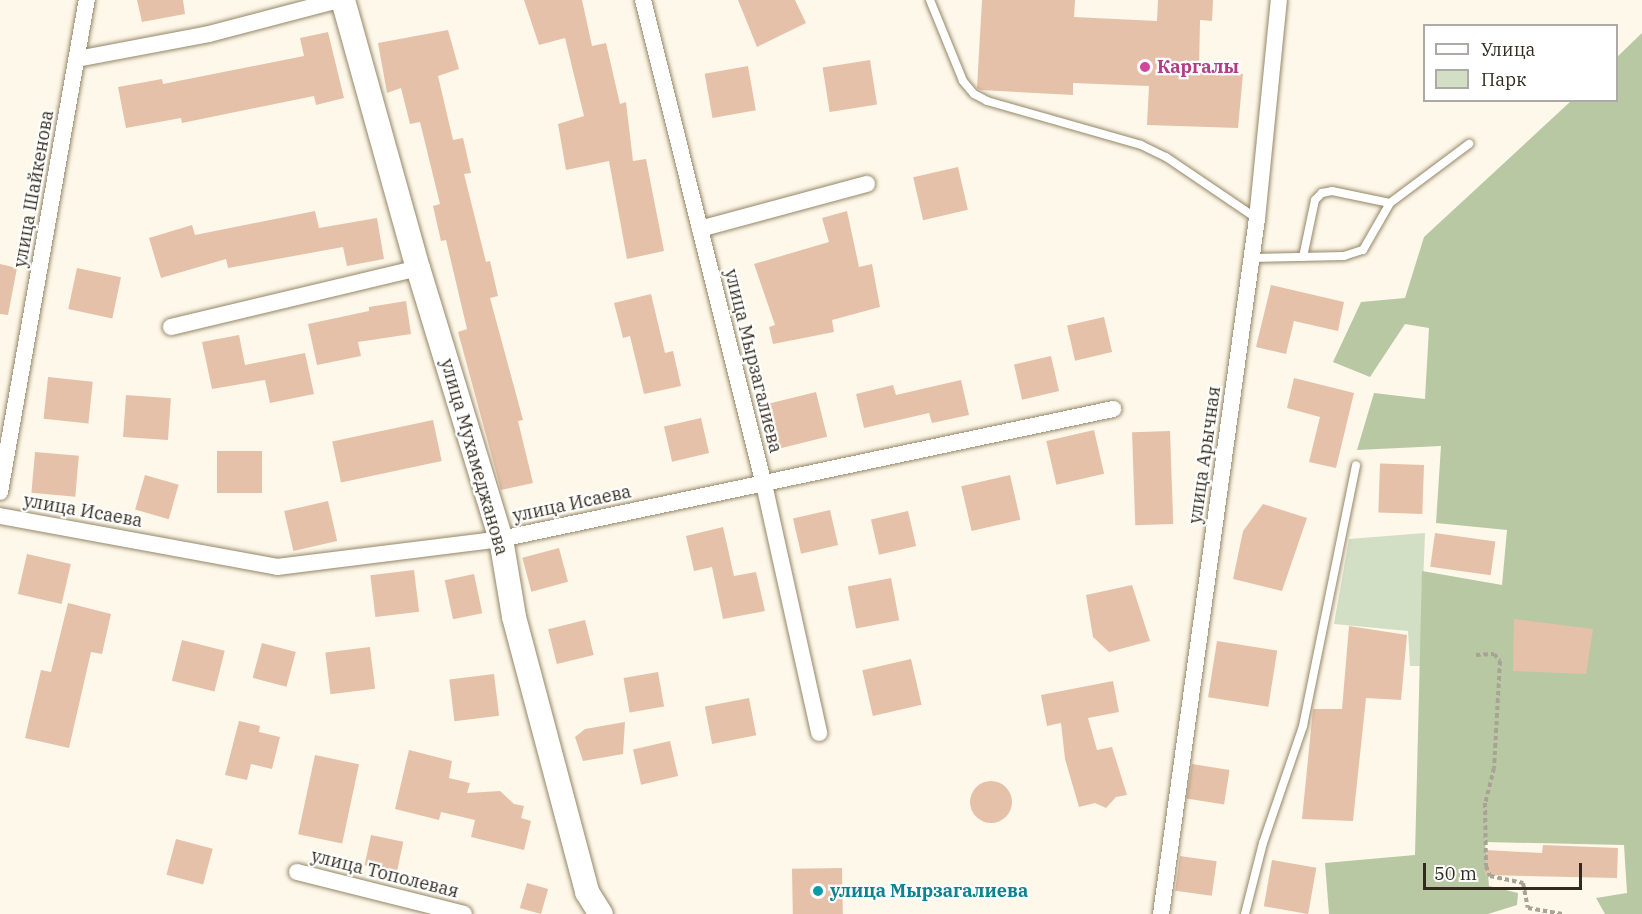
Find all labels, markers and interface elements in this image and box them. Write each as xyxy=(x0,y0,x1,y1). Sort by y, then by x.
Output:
legend xyxy=(1423,24,1618,102)
text: Улица xyxy=(1481,38,1535,61)
place label: Каргалы xyxy=(1157,56,1239,78)
marker: Каргалы xyxy=(1138,60,1152,74)
text: Парк xyxy=(1481,68,1527,91)
street label: улица Шайкенова xyxy=(10,109,58,269)
street label: улица Мырзагалиева xyxy=(720,267,786,455)
street label: улица Мухамеджанова xyxy=(436,356,512,558)
street label: улица Арычная xyxy=(1185,385,1225,525)
street label: улица Исаева xyxy=(511,481,633,527)
street label: улица Исаева xyxy=(22,490,144,532)
street label: улица Тополевая xyxy=(309,845,461,903)
scale bar xyxy=(1426,851,1585,889)
text: 50 m xyxy=(1434,862,1477,885)
place label: улица Мырзагалиева xyxy=(830,880,1028,902)
marker: улица Мырзагалиева xyxy=(811,884,825,898)

